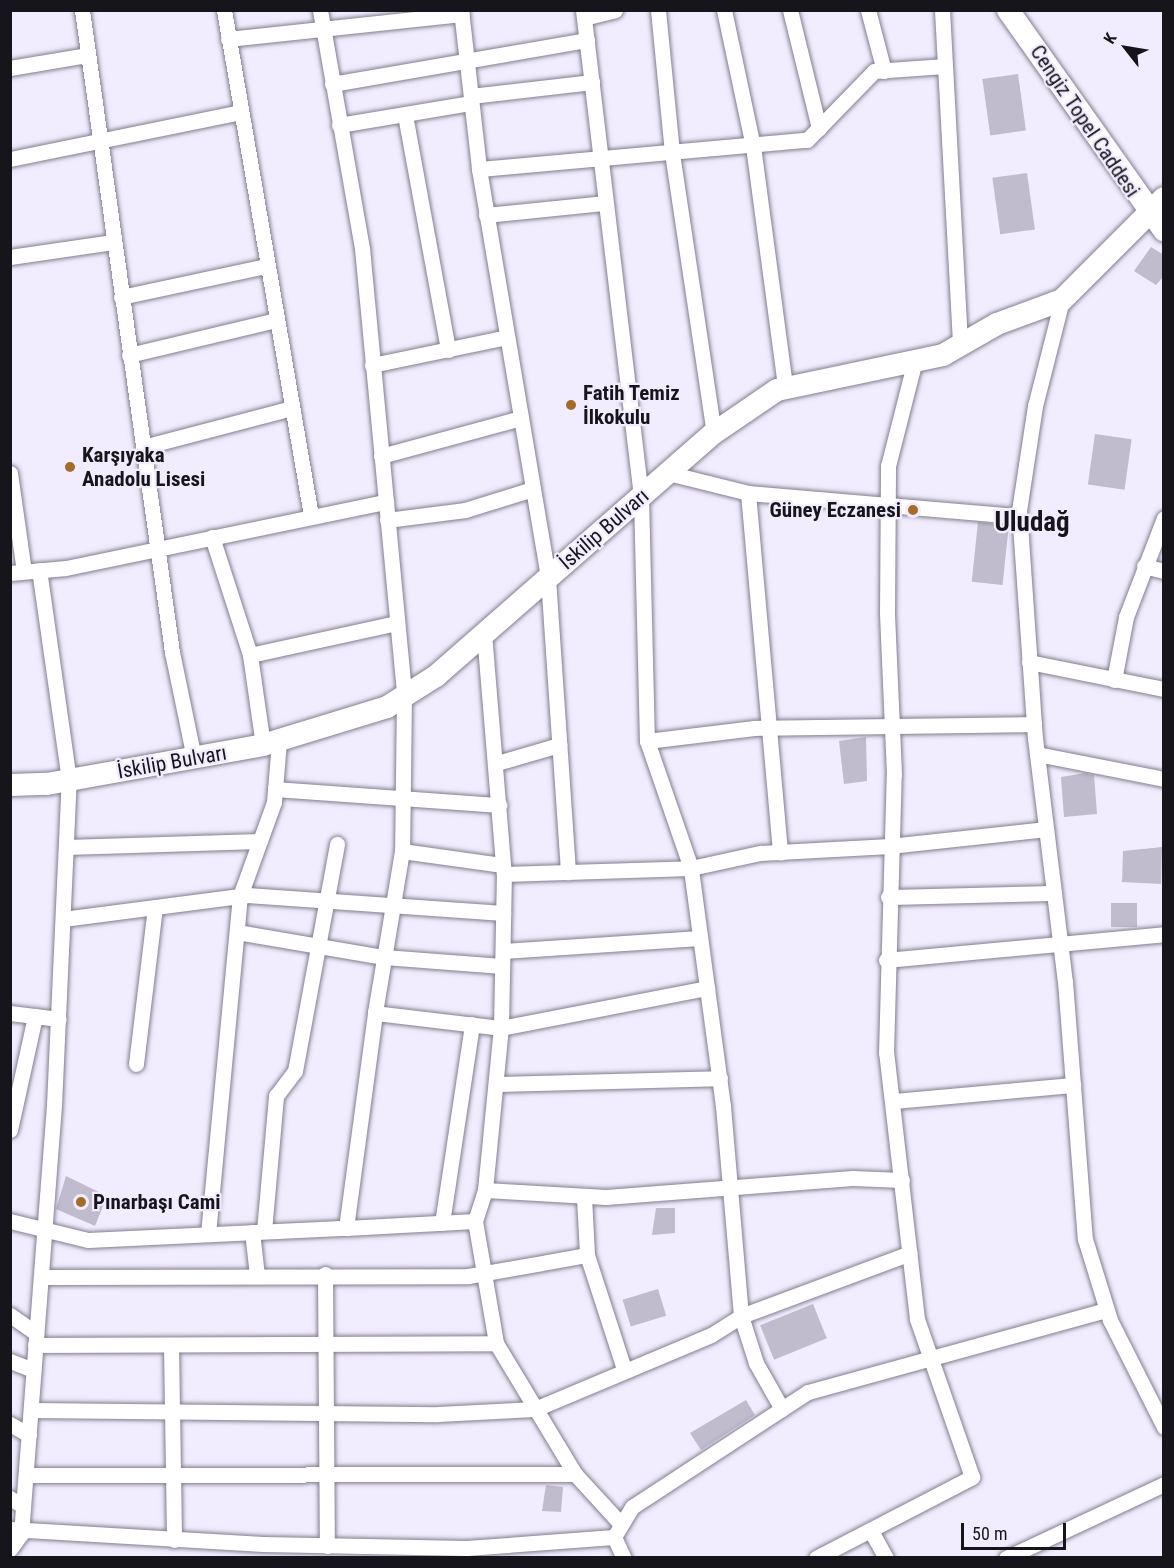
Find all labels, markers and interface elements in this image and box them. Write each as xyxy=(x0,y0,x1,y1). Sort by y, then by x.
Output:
north arrow xyxy=(1096,18,1156,78)
text: K xyxy=(1100,30,1121,47)
street label: Cengiz Topel Caddesi xyxy=(1025,40,1145,202)
place label: Fatih Temiz İlkokulu xyxy=(583,380,680,430)
marker: Fatih Temiz İlkokulu xyxy=(564,398,578,412)
place label: Karşıyaka Anadolu Lisesi xyxy=(82,442,205,492)
marker: Karşıyaka Anadolu Lisesi xyxy=(63,460,77,474)
street label: İskilip Bulvarı xyxy=(554,483,654,575)
place label: Güney Eczanesi xyxy=(770,497,901,523)
marker: Güney Eczanesi xyxy=(906,503,920,517)
district label: Uludağ xyxy=(994,507,1070,539)
street label: İskilip Bulvarı xyxy=(115,740,229,784)
place label: Pınarbaşı Cami xyxy=(93,1189,221,1215)
marker: Pınarbaşı Cami xyxy=(74,1195,88,1209)
scale bar xyxy=(964,1511,1069,1549)
text: 50 m xyxy=(972,1523,1007,1544)

